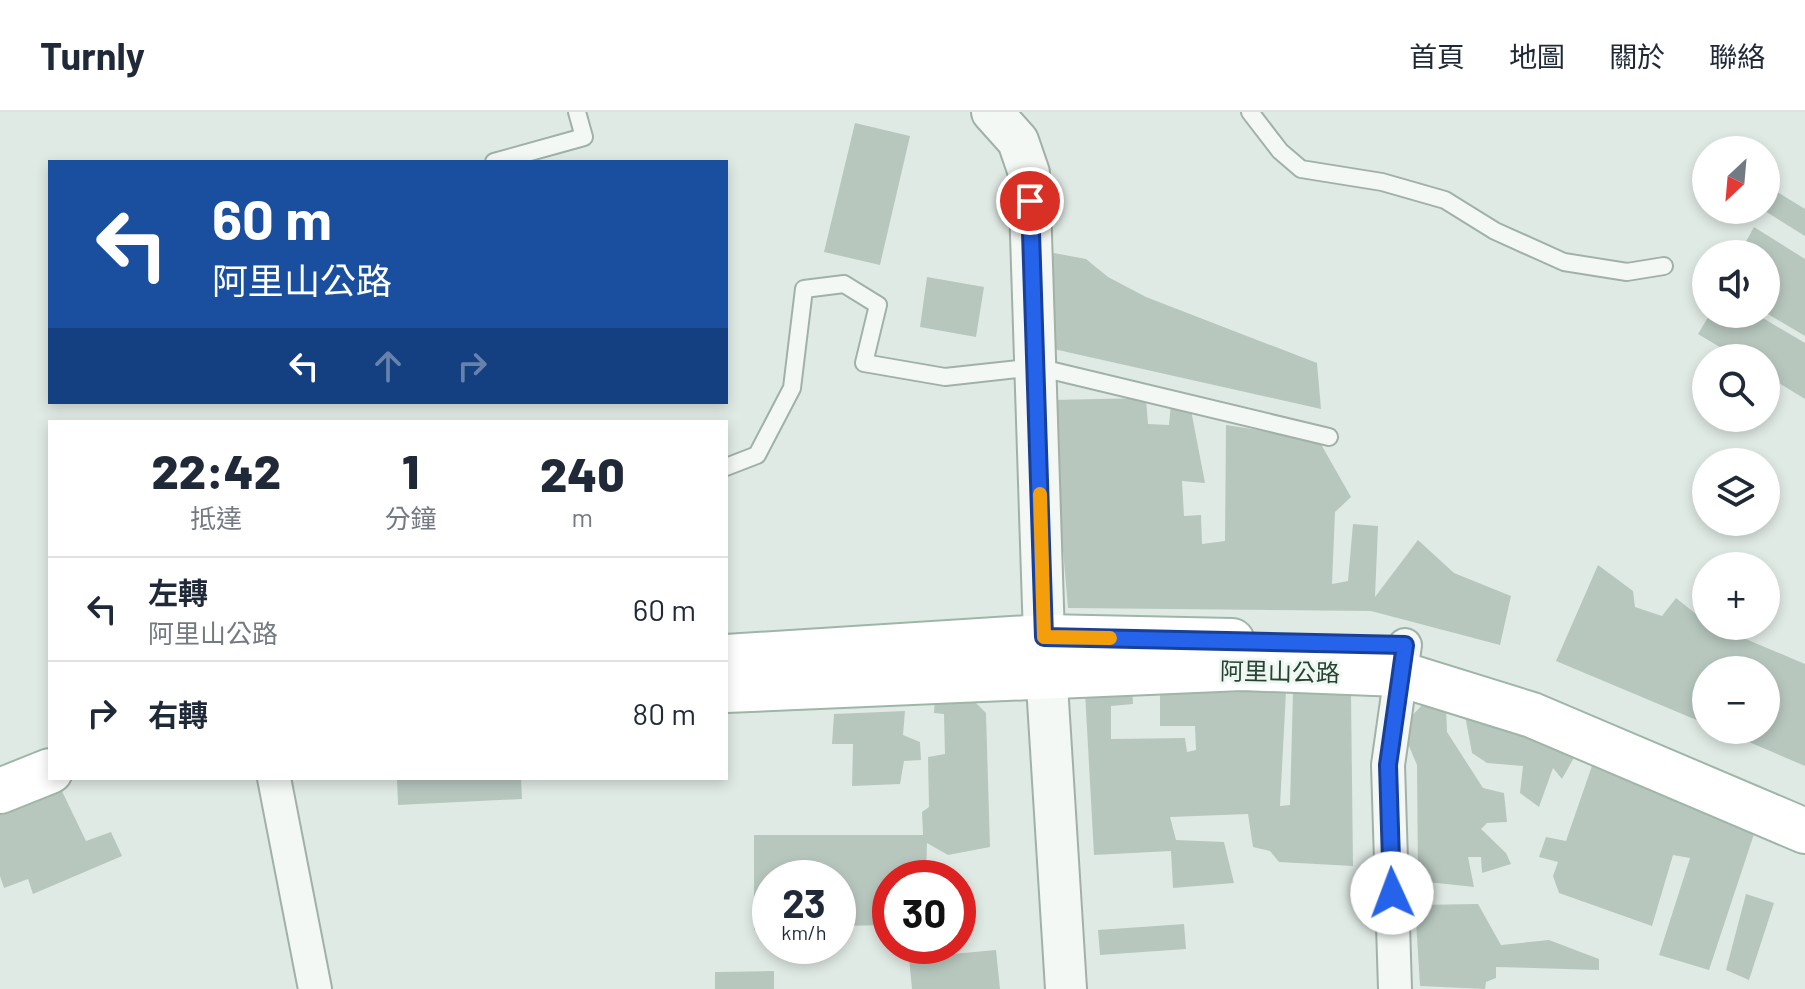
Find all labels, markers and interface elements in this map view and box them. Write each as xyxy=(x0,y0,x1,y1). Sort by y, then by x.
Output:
text: Turnly xyxy=(40,32,145,78)
text: 首頁 xyxy=(1409,39,1465,73)
text: 地圖 xyxy=(1509,39,1565,73)
text: 關於 xyxy=(1609,39,1665,73)
text: 聯絡 xyxy=(1709,39,1765,73)
north arrow xyxy=(1692,136,1780,224)
map controls xyxy=(1692,136,1780,744)
pin xyxy=(996,167,1064,235)
icon: arrive xyxy=(1008,179,1052,223)
text: 60 m xyxy=(212,184,332,251)
icon: left xyxy=(80,192,184,296)
button: sound xyxy=(1692,240,1780,328)
text: 阿里山公路 xyxy=(212,258,392,301)
icon: left xyxy=(282,344,326,388)
icon: ahead xyxy=(366,344,410,388)
icon: right xyxy=(450,344,494,388)
button: search xyxy=(1692,344,1780,432)
text: 22:42 xyxy=(151,441,281,499)
text: 1 xyxy=(402,441,419,499)
text: 240 xyxy=(540,444,625,502)
button: layers xyxy=(1692,448,1780,536)
text: m xyxy=(571,501,593,532)
text: 抵達 xyxy=(190,502,242,533)
text: 分鐘 xyxy=(385,502,437,533)
button: + xyxy=(1692,552,1780,640)
text: 左轉 xyxy=(148,574,208,610)
icon: left xyxy=(80,587,124,631)
text: 60 m xyxy=(633,591,696,627)
text: 阿里山公路 xyxy=(148,617,278,648)
street label: 阿里山公路 xyxy=(1220,655,1340,687)
button: − xyxy=(1692,656,1780,744)
icon: right xyxy=(80,691,124,735)
text: 80 m xyxy=(633,695,696,731)
text: 右轉 xyxy=(148,696,208,732)
position arrow xyxy=(1350,851,1434,935)
speed limit sign: 30 xyxy=(872,860,976,964)
text: 23 xyxy=(782,878,826,926)
text: km/h xyxy=(781,920,827,944)

